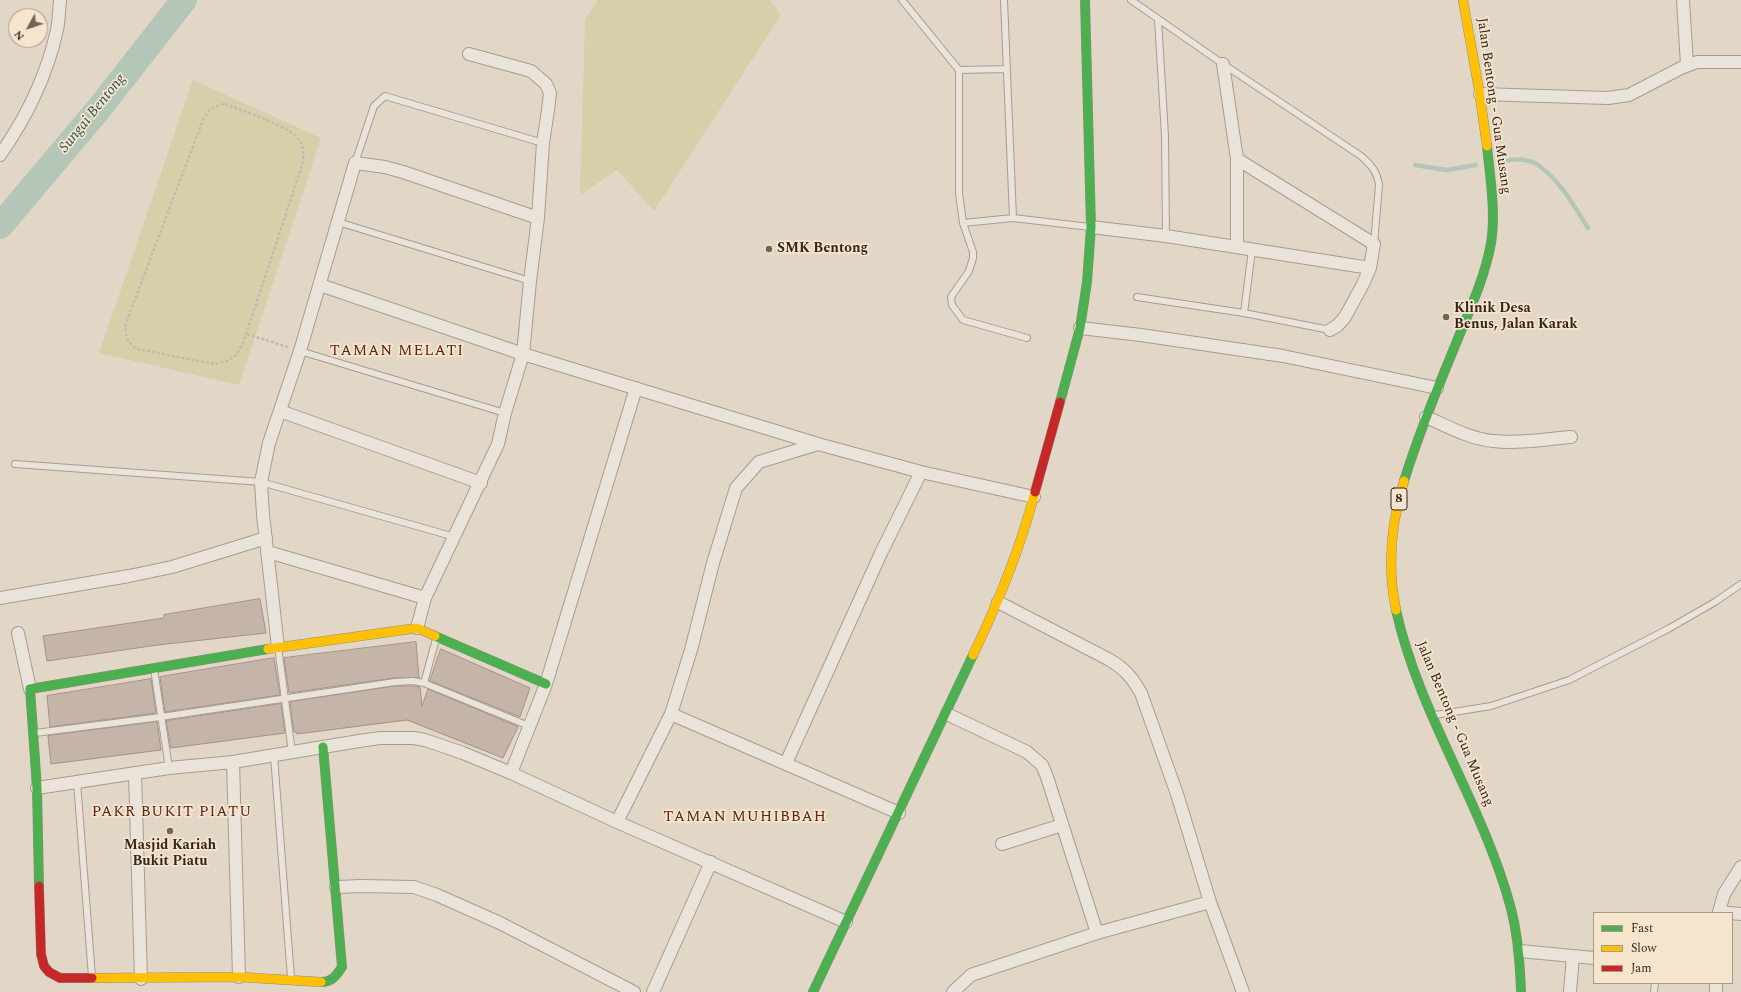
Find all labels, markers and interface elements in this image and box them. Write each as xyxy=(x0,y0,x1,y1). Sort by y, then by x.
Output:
north arrow xyxy=(8,8,48,48)
street label: Jalan Bentong - Gua Musang xyxy=(1472,17,1514,195)
text: N xyxy=(10,26,29,44)
water label: Sungai Bentong xyxy=(56,71,130,157)
place label: SMK Bentong xyxy=(777,241,868,257)
marker: SMK Bentong xyxy=(764,244,774,254)
place label: Klinik Desa Benus, Jalan Karak xyxy=(1454,301,1578,334)
marker: Klinik Desa Benus, Jalan Karak xyxy=(1441,312,1451,322)
district label: TAMAN MELATI xyxy=(330,343,464,361)
road number: 8 xyxy=(1391,488,1407,510)
street label: Jalan Bentong - Gua Musang xyxy=(1411,639,1497,809)
district label: PAKR BUKIT PIATU xyxy=(92,804,252,822)
district label: TAMAN MUHIBBAH xyxy=(663,809,827,827)
marker: Masjid Kariah Bukit Piatu xyxy=(165,826,175,836)
place label: Masjid Kariah Bukit Piatu xyxy=(124,838,216,870)
legend xyxy=(1593,912,1733,984)
text: Fast xyxy=(1631,919,1653,938)
text: Slow xyxy=(1631,939,1656,958)
text: Jam xyxy=(1631,959,1652,978)

